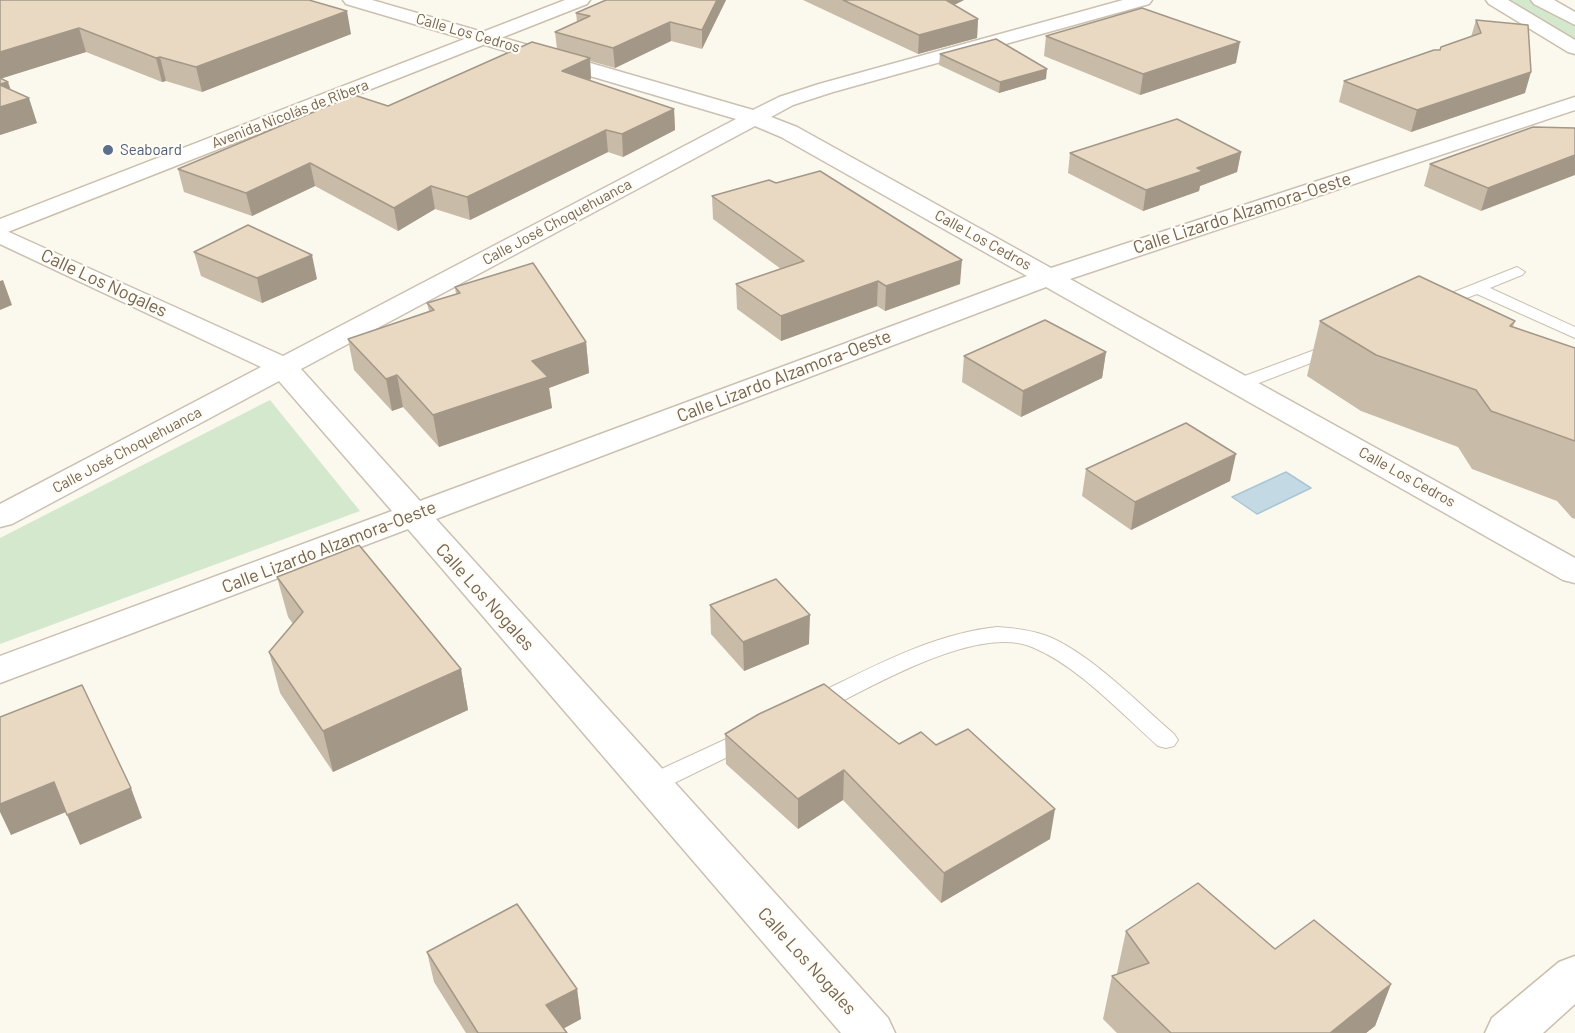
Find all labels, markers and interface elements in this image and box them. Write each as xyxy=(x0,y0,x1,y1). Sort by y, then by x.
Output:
street label: Calle Los Cedros xyxy=(414,10,522,56)
street label: Avenida Nicolás de Ribera xyxy=(209,76,371,152)
place label: Seaboard xyxy=(120,141,182,159)
marker: Seaboard xyxy=(101,143,115,157)
street label: Calle Lizardo Alzamora-Oeste xyxy=(1130,168,1354,258)
street label: Calle José Choquehuanca xyxy=(479,175,635,269)
street label: Calle Los Cedros xyxy=(932,206,1034,274)
street label: Calle Los Nogales xyxy=(37,244,171,322)
street label: Calle Lizardo Alzamora-Oeste xyxy=(674,325,894,427)
street label: Calle José Choquehuanca xyxy=(49,403,205,497)
street label: Calle Los Cedros xyxy=(1356,443,1458,511)
street label: Calle Lizardo Alzamora-Oeste xyxy=(219,496,439,598)
street label: Calle Los Nogales xyxy=(431,539,539,655)
street label: Calle Los Nogales xyxy=(753,903,861,1019)

